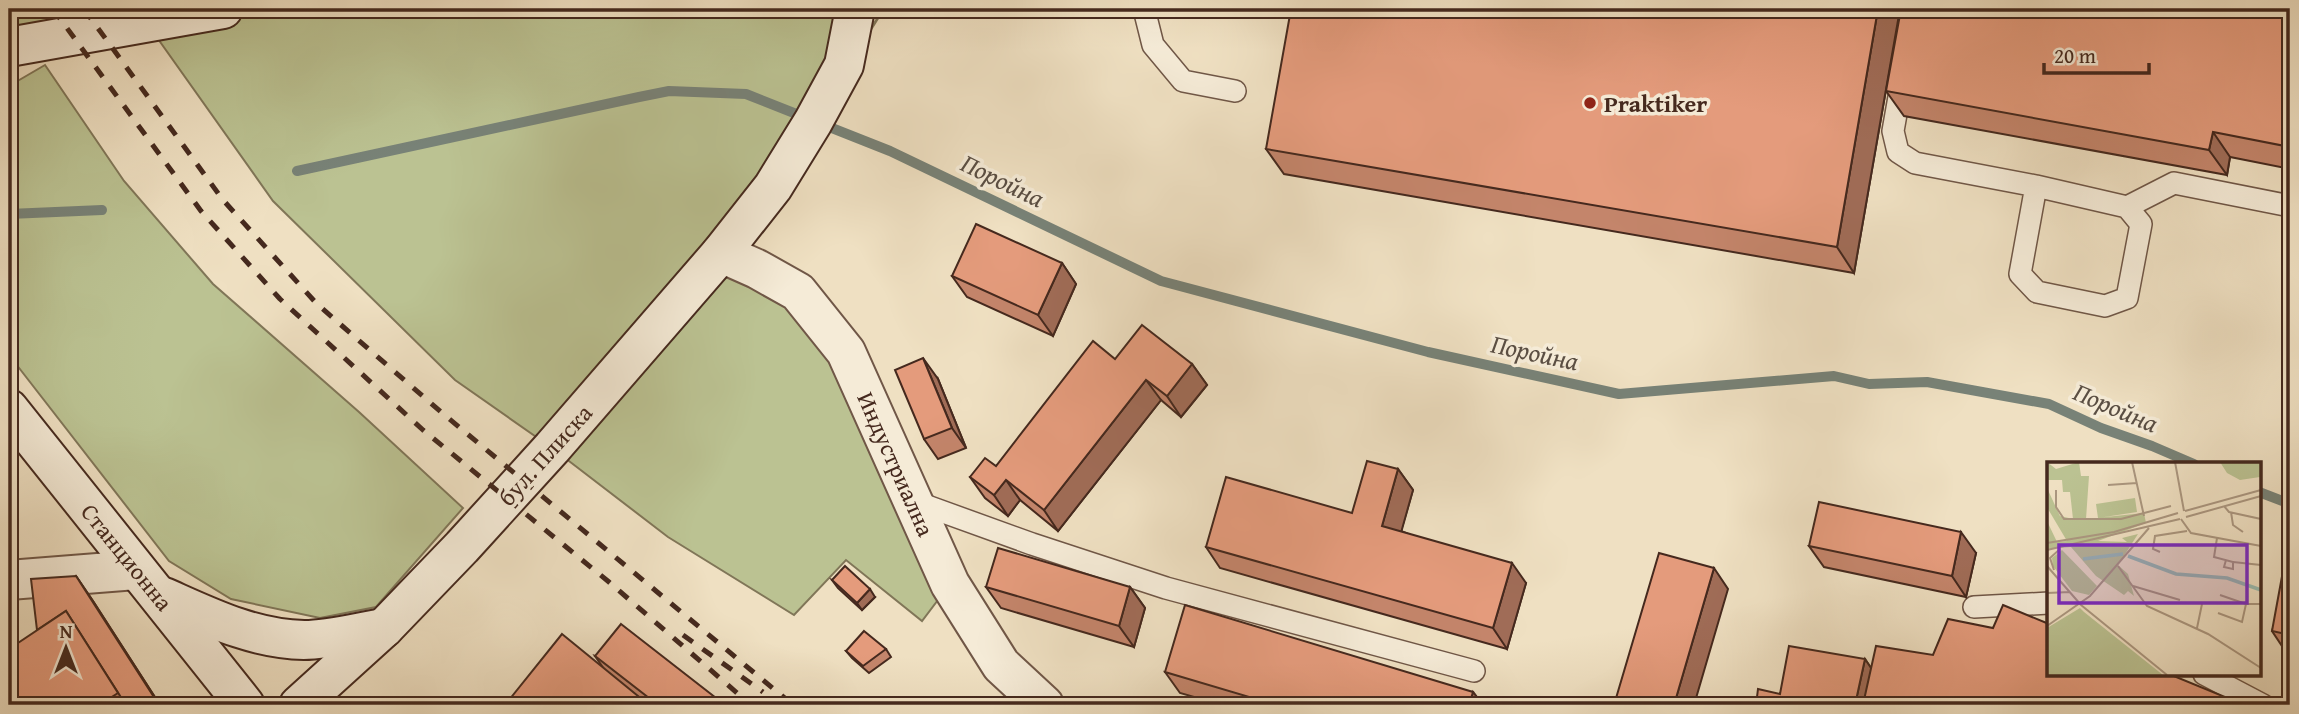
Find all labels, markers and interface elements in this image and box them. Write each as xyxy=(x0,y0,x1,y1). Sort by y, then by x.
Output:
scale bar xyxy=(2044,32,2148,76)
text: 20 m xyxy=(2054,40,2096,71)
place label: Praktiker xyxy=(1604,86,1707,121)
marker: Praktiker xyxy=(1582,95,1598,111)
water label: Поройна xyxy=(955,143,1051,217)
water label: Поройна xyxy=(1488,324,1582,380)
water label: Поройна xyxy=(2068,372,2164,442)
street label: Индустриална xyxy=(849,386,944,542)
street label: бул. Плиска xyxy=(490,396,601,514)
inset map xyxy=(2047,462,2260,676)
street label: Станционна xyxy=(73,496,182,619)
north arrow xyxy=(32,612,102,682)
text: N xyxy=(60,617,73,645)

